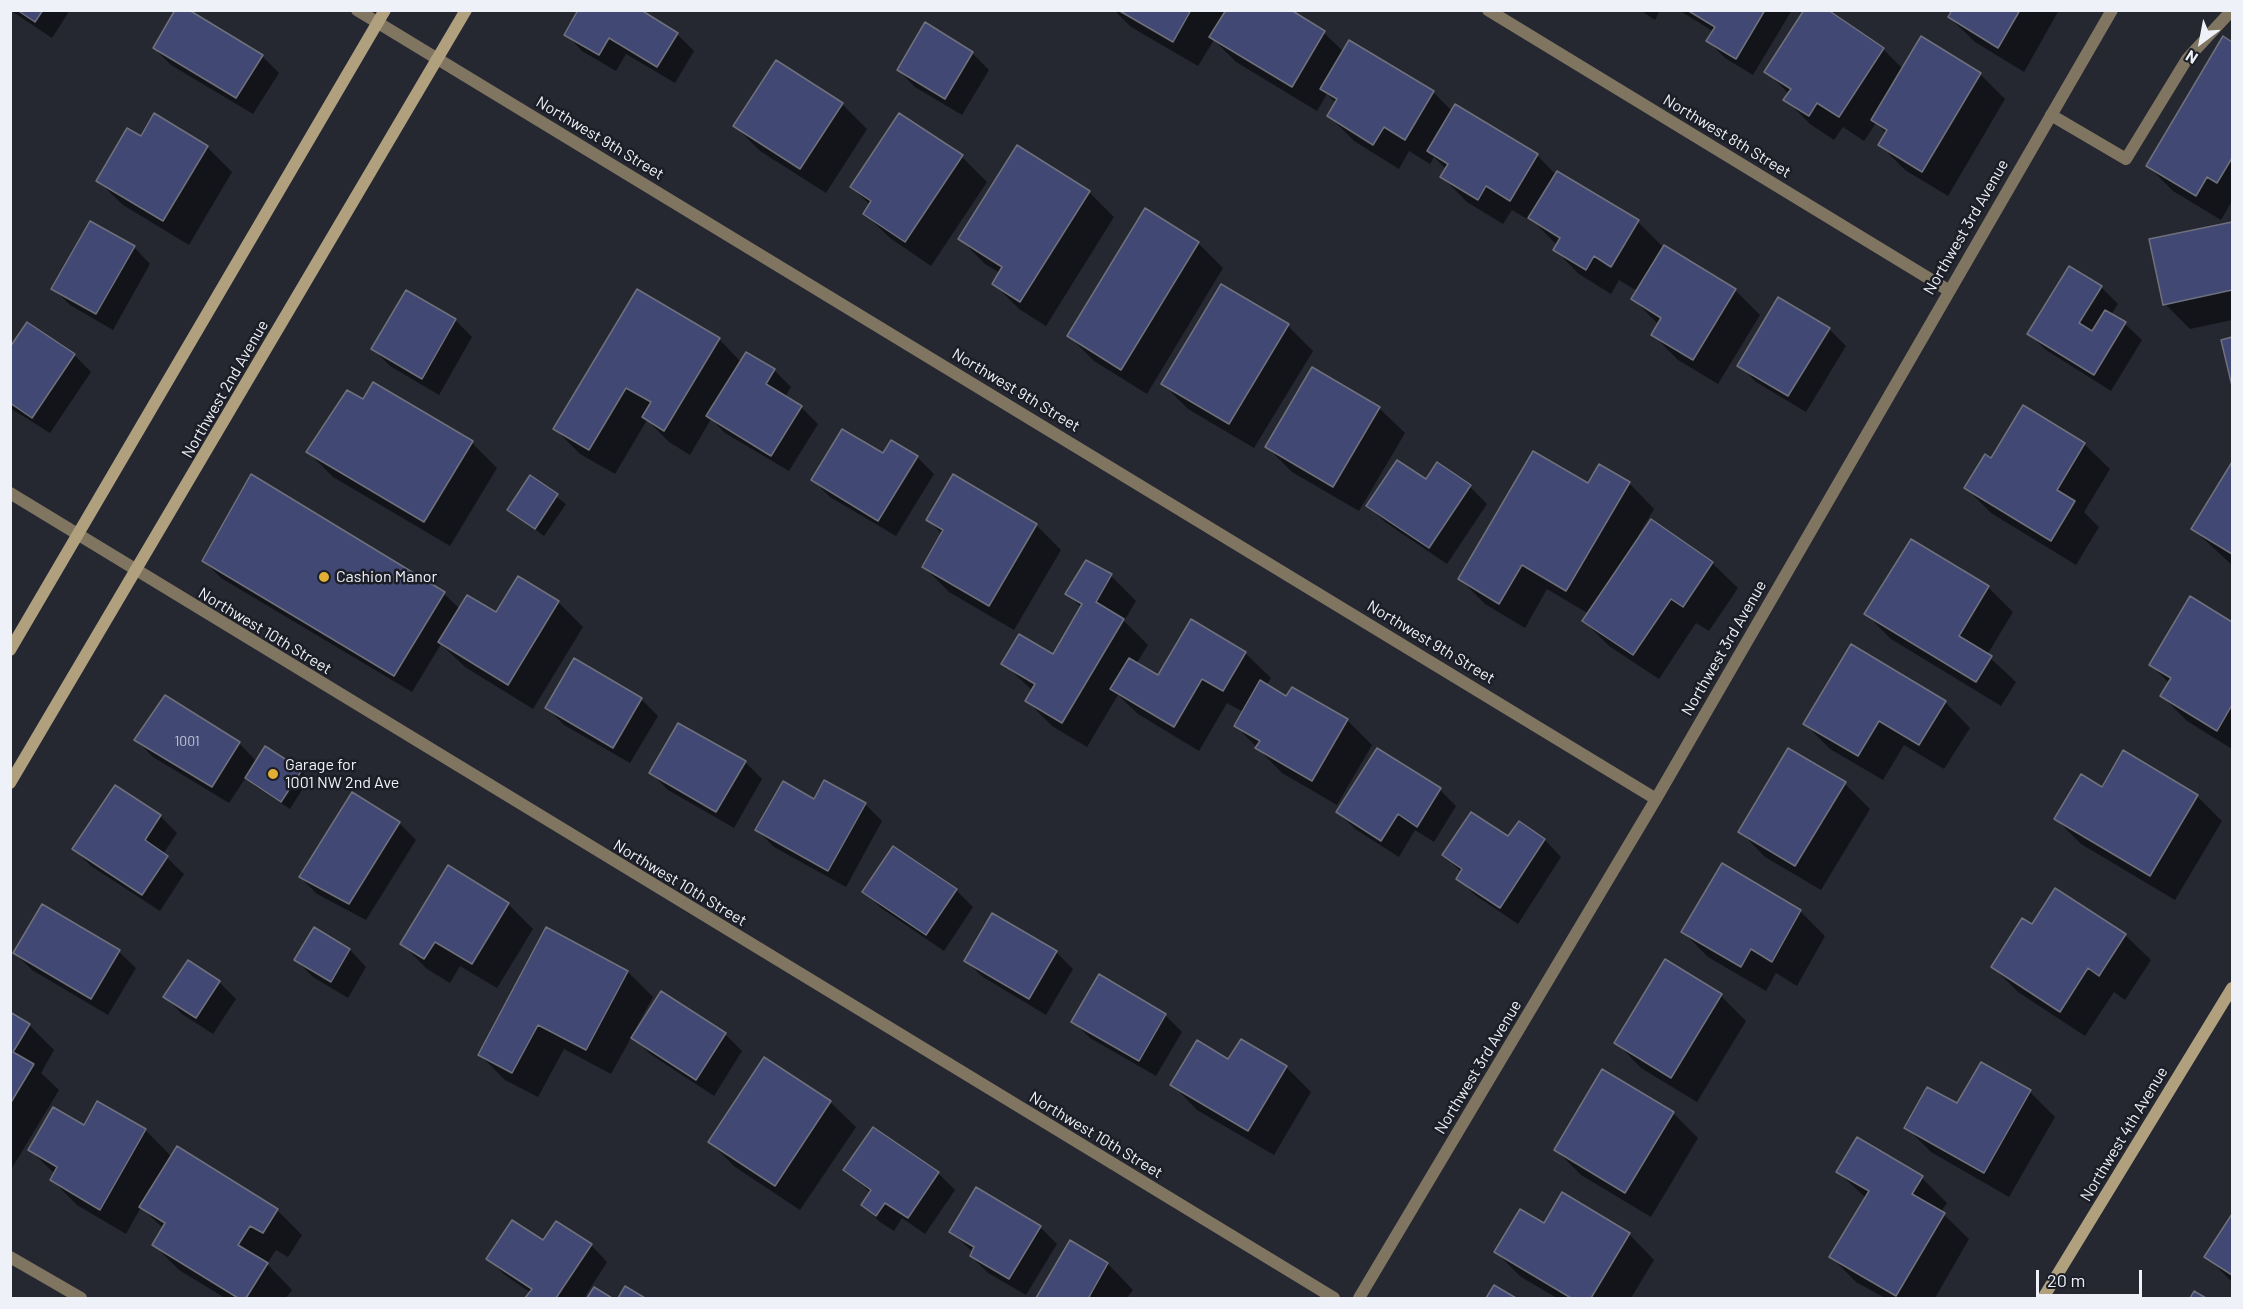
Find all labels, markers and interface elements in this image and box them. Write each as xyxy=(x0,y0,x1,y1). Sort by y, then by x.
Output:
north arrow xyxy=(2171,12,2231,72)
text: N xyxy=(2182,47,2201,69)
street label: Northwest 8th Street xyxy=(1660,90,1794,182)
street label: Northwest 9th Street xyxy=(533,92,667,184)
street label: Northwest 3rd Avenue xyxy=(1919,156,2013,298)
street label: Northwest 2nd Avenue xyxy=(178,317,272,461)
street label: Northwest 9th Street xyxy=(949,344,1083,436)
place label: Cashion Manor xyxy=(336,567,437,587)
marker: Cashion Manor xyxy=(317,570,331,584)
street label: Northwest 3rd Avenue xyxy=(1677,577,1771,719)
street label: Northwest 10th Street xyxy=(195,584,335,678)
street label: Northwest 9th Street xyxy=(1364,596,1498,688)
house number: 1001 xyxy=(174,733,200,749)
place label: Garage for 1001 NW 2nd Ave xyxy=(285,755,399,793)
marker: Garage for 1001 NW 2nd Ave xyxy=(266,767,280,781)
street label: Northwest 10th Street xyxy=(610,836,750,930)
street label: Northwest 3rd Avenue xyxy=(1430,996,1526,1138)
street label: Northwest 4th Avenue xyxy=(2076,1063,2172,1205)
street label: Northwest 10th Street xyxy=(1026,1088,1166,1182)
scale bar xyxy=(2039,1258,2146,1296)
text: 20 m xyxy=(2047,1269,2085,1291)

